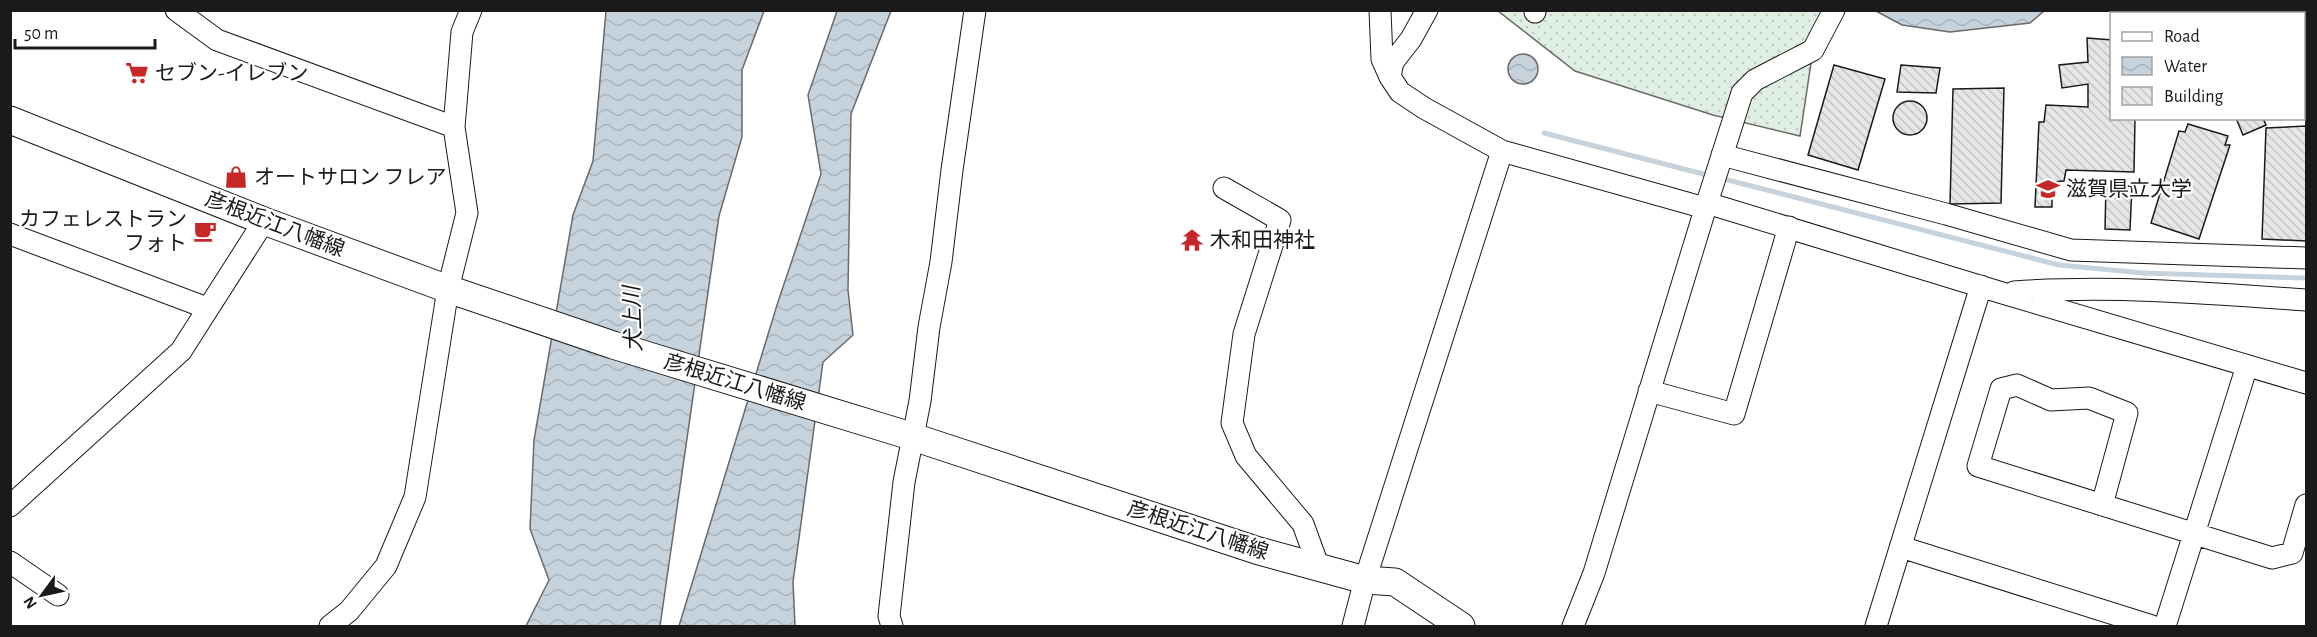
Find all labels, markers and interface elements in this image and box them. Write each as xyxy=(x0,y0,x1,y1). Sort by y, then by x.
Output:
scale bar xyxy=(15,12,154,50)
legend xyxy=(2110,12,2305,120)
text: 50 m xyxy=(24,25,58,43)
text: Road xyxy=(2164,28,2200,46)
text: Water xyxy=(2164,58,2207,76)
supermarket icon: セブン-イレブン xyxy=(124,60,150,86)
place label: セブン-イレブン xyxy=(155,61,308,84)
text: Building xyxy=(2164,88,2224,106)
shop icon: オートサロン フレア xyxy=(223,164,249,190)
place label: オートサロン フレア xyxy=(254,167,446,188)
school or university icon: 滋賀県立大学 xyxy=(2035,176,2061,202)
place label: 滋賀県立大学 xyxy=(2066,178,2192,200)
street label: 彦根近江八幡線 xyxy=(202,187,348,261)
place label: カフェレストラン フォト xyxy=(19,209,187,254)
cafe icon: カフェレストラン フォト xyxy=(192,218,218,244)
temple icon: 木和田神社 xyxy=(1179,227,1205,253)
place label: 木和田神社 xyxy=(1210,229,1315,251)
water label: 犬上川 xyxy=(620,284,645,352)
street label: 彦根近江八幡線 xyxy=(661,350,809,414)
street label: 彦根近江八幡線 xyxy=(1125,497,1271,563)
north arrow xyxy=(12,565,72,625)
text: N xyxy=(21,594,40,612)

